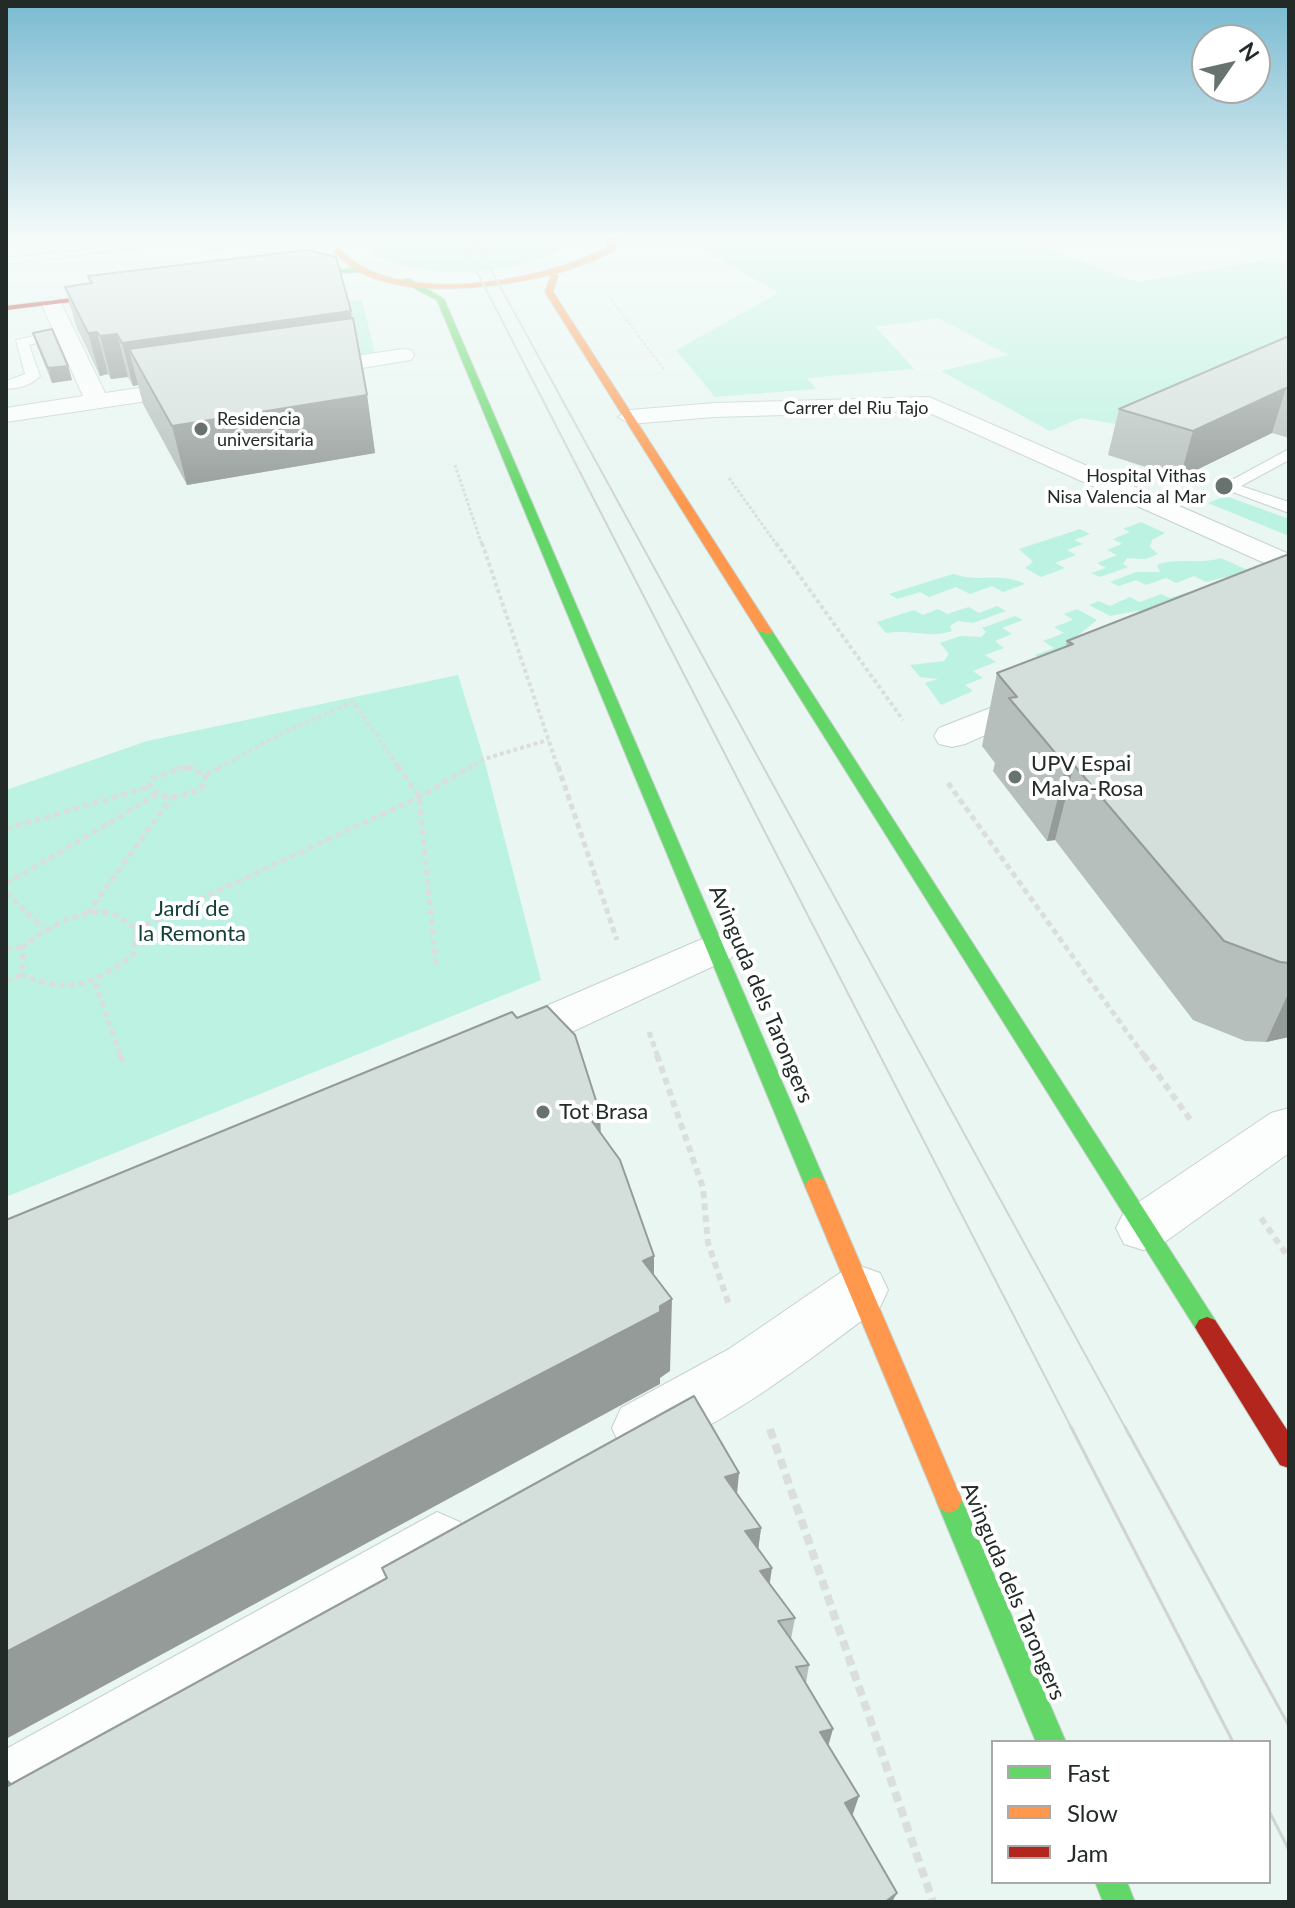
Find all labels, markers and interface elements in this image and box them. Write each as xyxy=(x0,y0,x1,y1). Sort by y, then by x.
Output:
north arrow xyxy=(1191,24,1271,104)
text: N xyxy=(1234,37,1266,66)
street label: Carrer del Riu Tajo xyxy=(784,397,928,419)
place label: Residencia universitaria xyxy=(217,408,314,450)
marker: Residencia universitaria xyxy=(192,420,210,438)
place label: Hospital Vithas Nisa Valencia al Mar xyxy=(1047,465,1206,508)
marker: Hospital Vithas Nisa Valencia al Mar xyxy=(1213,475,1235,497)
place label: UPV Espai Malva-Rosa xyxy=(1031,751,1143,802)
marker: UPV Espai Malva-Rosa xyxy=(1006,768,1024,786)
street label: Avinguda dels Tarongers xyxy=(703,881,819,1107)
park label: Jardí de la Remonta xyxy=(138,896,246,948)
place label: Tot Brasa xyxy=(559,1099,648,1125)
marker: Tot Brasa xyxy=(534,1103,552,1121)
street label: Avinguda dels Tarongers xyxy=(955,1478,1071,1704)
legend xyxy=(991,1740,1271,1884)
text: Fast xyxy=(1067,1758,1110,1787)
text: Slow xyxy=(1067,1798,1118,1827)
text: Jam xyxy=(1067,1838,1108,1867)

